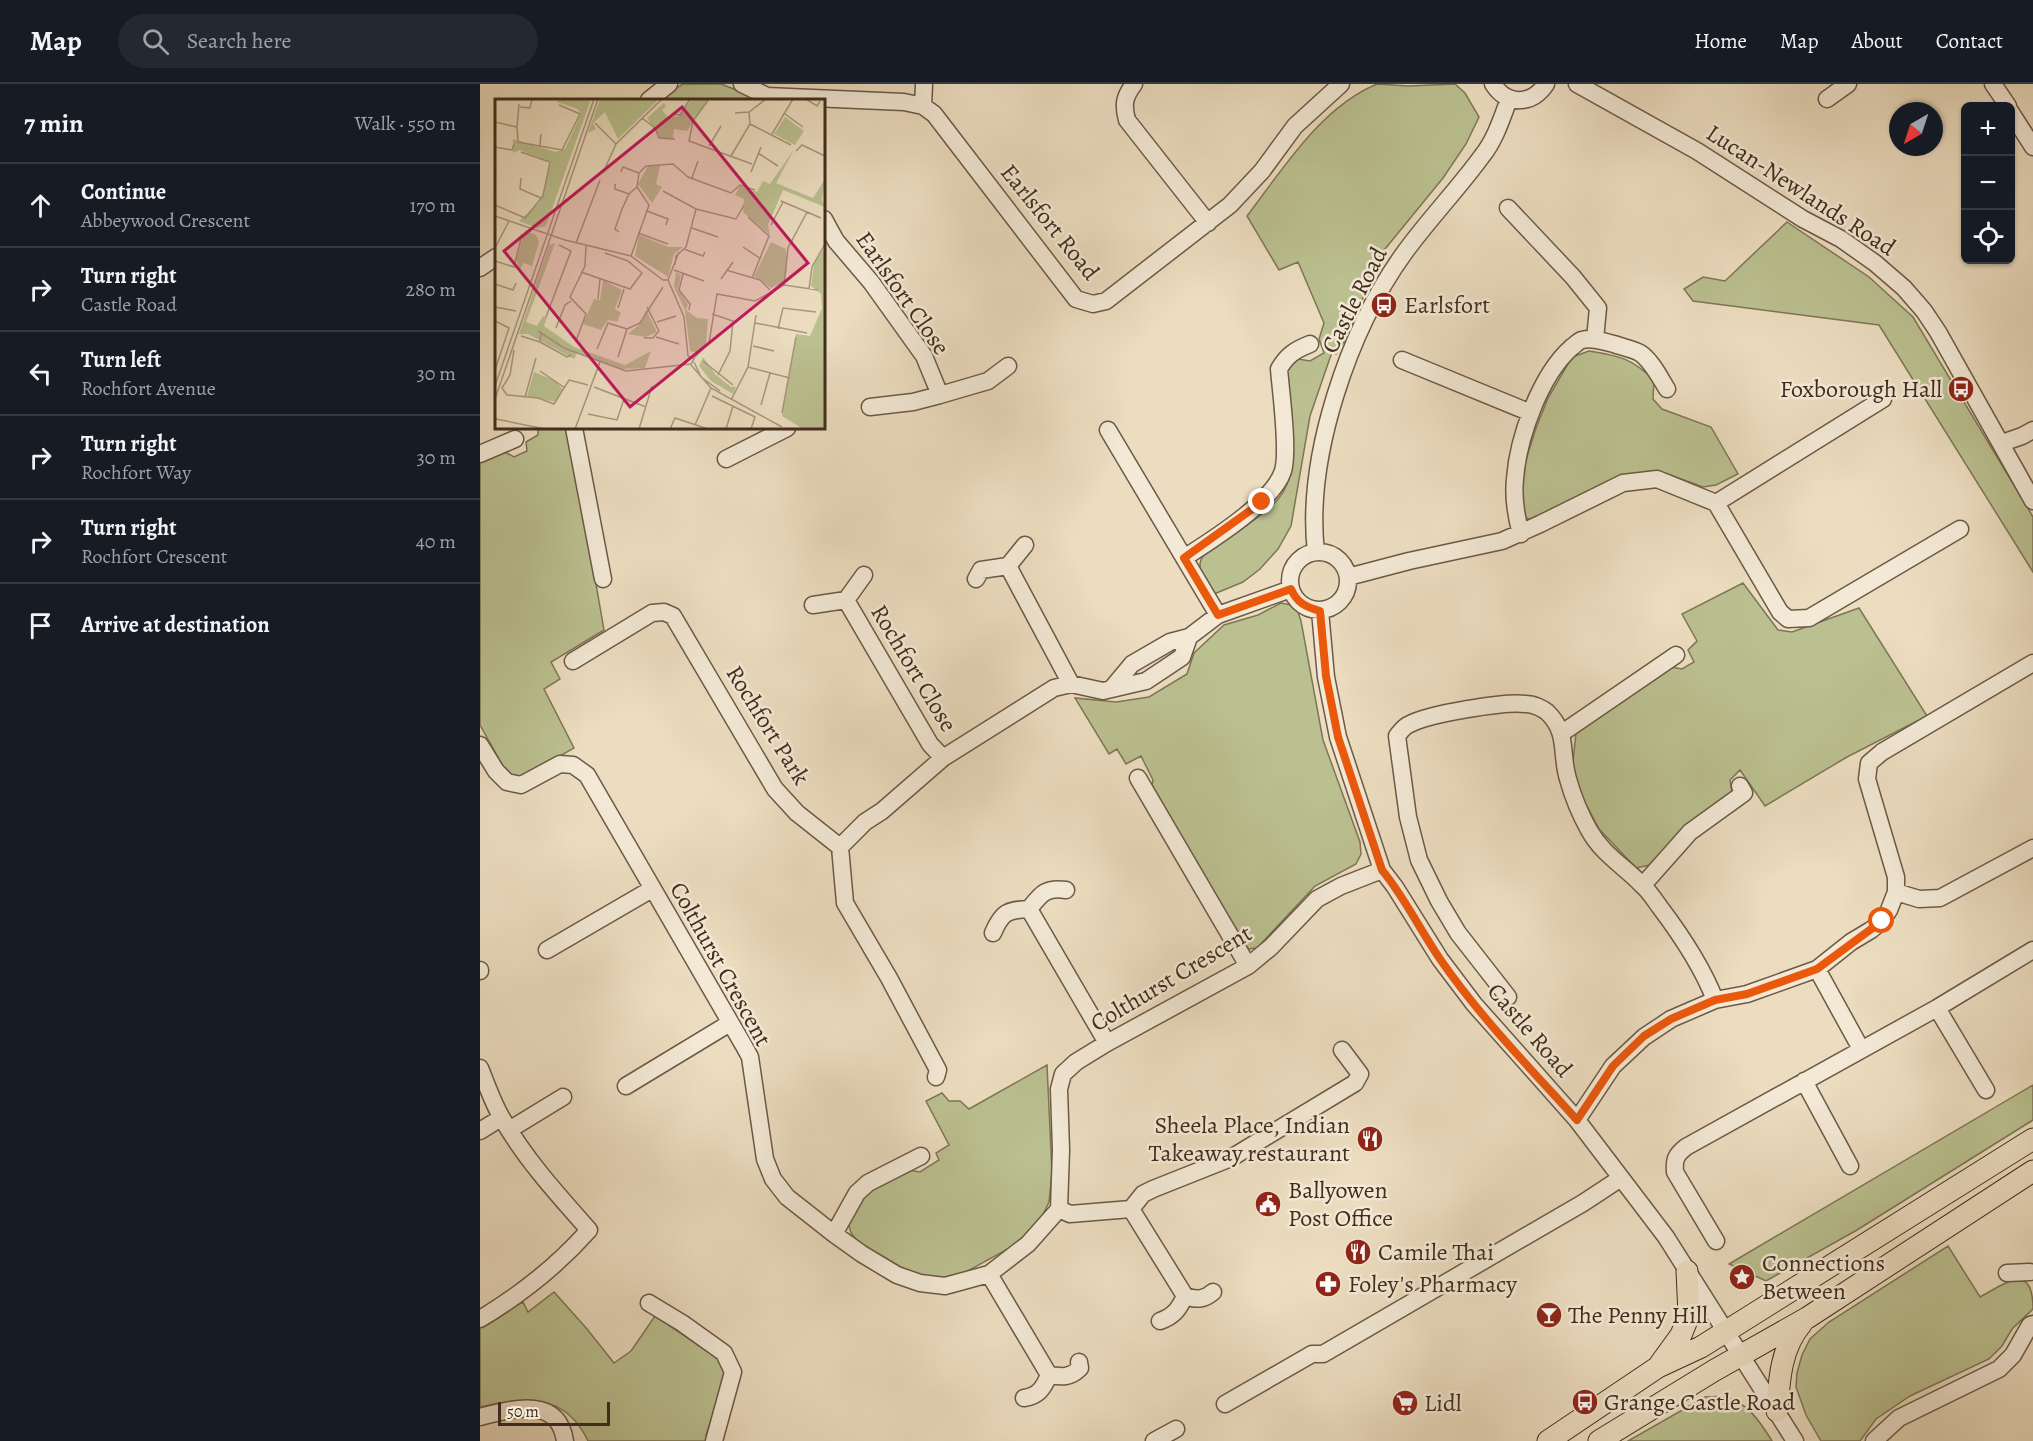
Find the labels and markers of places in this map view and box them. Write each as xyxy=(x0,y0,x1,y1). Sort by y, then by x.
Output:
place label: Earlsfort xyxy=(1404,289,1490,321)
bus stop icon: Earlsfort xyxy=(1369,290,1399,320)
place label: Foxborough Hall xyxy=(1780,373,1942,405)
bus stop icon: Foxborough Hall xyxy=(1946,374,1976,404)
place label: Sheela Place, Indian Takeaway restaurant xyxy=(1149,1109,1350,1169)
restaurant icon: Sheela Place, Indian Takeaway restaurant xyxy=(1355,1124,1385,1154)
place label: Ballyowen Post Office xyxy=(1288,1174,1393,1234)
public building icon: Ballyowen Post Office xyxy=(1253,1189,1283,1219)
place label: Camile Thai xyxy=(1378,1236,1494,1268)
restaurant icon: Camile Thai xyxy=(1343,1237,1373,1267)
place label: Connections Between xyxy=(1762,1247,1885,1307)
place icon: Connections Between xyxy=(1727,1262,1757,1292)
place label: Foley's Pharmacy xyxy=(1348,1268,1517,1300)
pharmacy icon: Foley's Pharmacy xyxy=(1313,1269,1343,1299)
place label: The Penny Hill xyxy=(1568,1299,1708,1331)
bar icon: The Penny Hill xyxy=(1534,1300,1564,1330)
place label: Grange Castle Road xyxy=(1604,1386,1796,1418)
place label: Lidl xyxy=(1424,1387,1462,1419)
bus stop icon: Grange Castle Road xyxy=(1570,1387,1600,1417)
supermarket icon: Lidl xyxy=(1390,1388,1420,1418)

